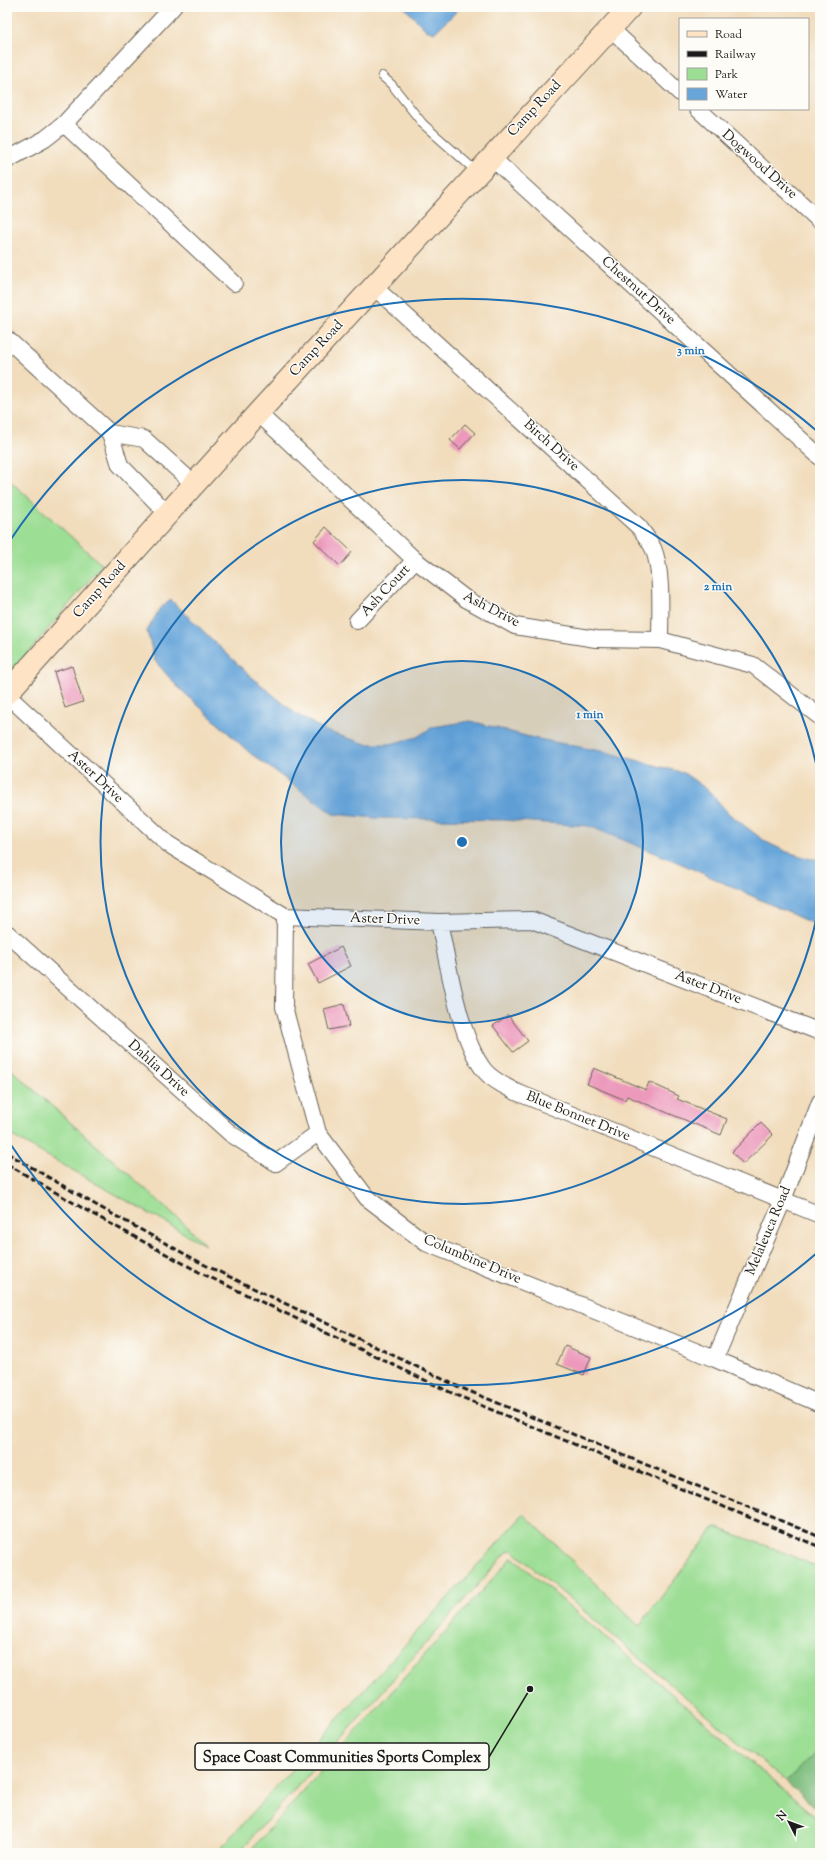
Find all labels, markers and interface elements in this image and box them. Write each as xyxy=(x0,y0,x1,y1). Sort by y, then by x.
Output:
legend xyxy=(679,18,809,110)
text: Road xyxy=(715,26,742,44)
text: Railway xyxy=(715,46,756,64)
text: Park xyxy=(715,66,738,84)
street label: Camp Road xyxy=(503,76,567,142)
text: Water xyxy=(715,86,748,104)
street label: Dogwood Drive xyxy=(717,126,801,204)
street label: Chestnut Drive xyxy=(596,252,680,330)
street label: Camp Road xyxy=(285,316,349,382)
text: 3 min xyxy=(677,342,706,360)
street label: Birch Drive xyxy=(519,415,583,477)
street label: Camp Road xyxy=(69,557,131,623)
street label: Ash Court xyxy=(357,560,416,621)
text: 2 min xyxy=(704,578,733,596)
street label: Ash Drive xyxy=(459,587,523,633)
text: 1 min xyxy=(575,706,604,724)
street label: Aster Drive xyxy=(63,746,127,808)
centre of rings xyxy=(455,835,469,849)
street label: Aster Drive xyxy=(350,909,420,931)
street label: Aster Drive xyxy=(672,966,744,1010)
street label: Dahlia Drive xyxy=(123,1036,193,1102)
street label: Blue Bonnet Drive xyxy=(523,1087,633,1147)
street label: Melaleuca Road xyxy=(741,1183,797,1279)
street label: Columbine Drive xyxy=(420,1230,524,1290)
callout: Space Coast Communities Sports Complex xyxy=(195,1743,489,1770)
text: Space Coast Communities Sports Complex xyxy=(203,1748,482,1769)
north arrow xyxy=(769,1802,809,1842)
text: N xyxy=(773,1807,791,1825)

